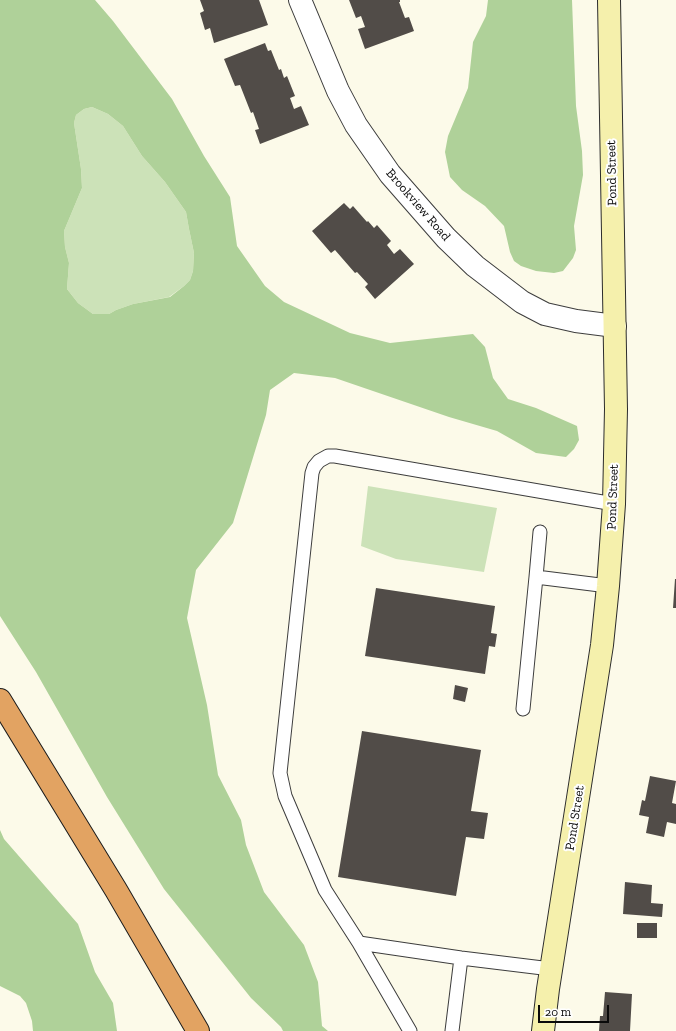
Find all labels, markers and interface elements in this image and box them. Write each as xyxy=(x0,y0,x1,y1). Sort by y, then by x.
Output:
street label: Pond Street xyxy=(604,140,620,206)
street label: Brookview Road xyxy=(382,166,454,244)
street label: Pond Street xyxy=(604,464,622,530)
street label: Pond Street xyxy=(562,784,588,852)
scale bar xyxy=(540,997,611,1023)
text: 20 m xyxy=(545,1005,571,1019)

